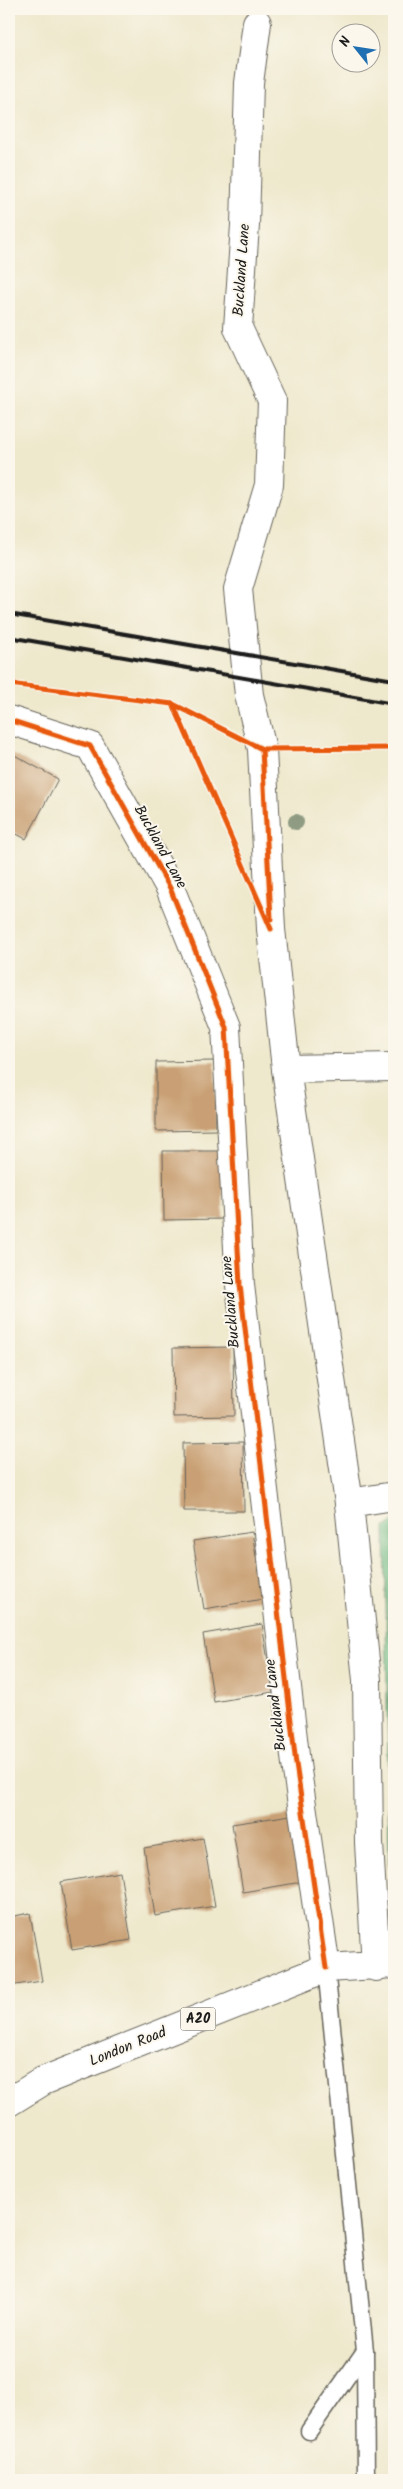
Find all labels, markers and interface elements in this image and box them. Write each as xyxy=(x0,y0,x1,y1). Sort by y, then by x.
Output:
north arrow xyxy=(330,22,380,72)
text: N xyxy=(334,33,357,51)
street label: Buckland Lane xyxy=(227,223,257,317)
street label: Buckland Lane xyxy=(127,801,193,894)
street label: Buckland Lane xyxy=(215,1255,247,1349)
street label: Buckland Lane xyxy=(258,1657,294,1752)
road number: A20 xyxy=(180,2008,216,2030)
street label: London Road xyxy=(86,2020,171,2073)

